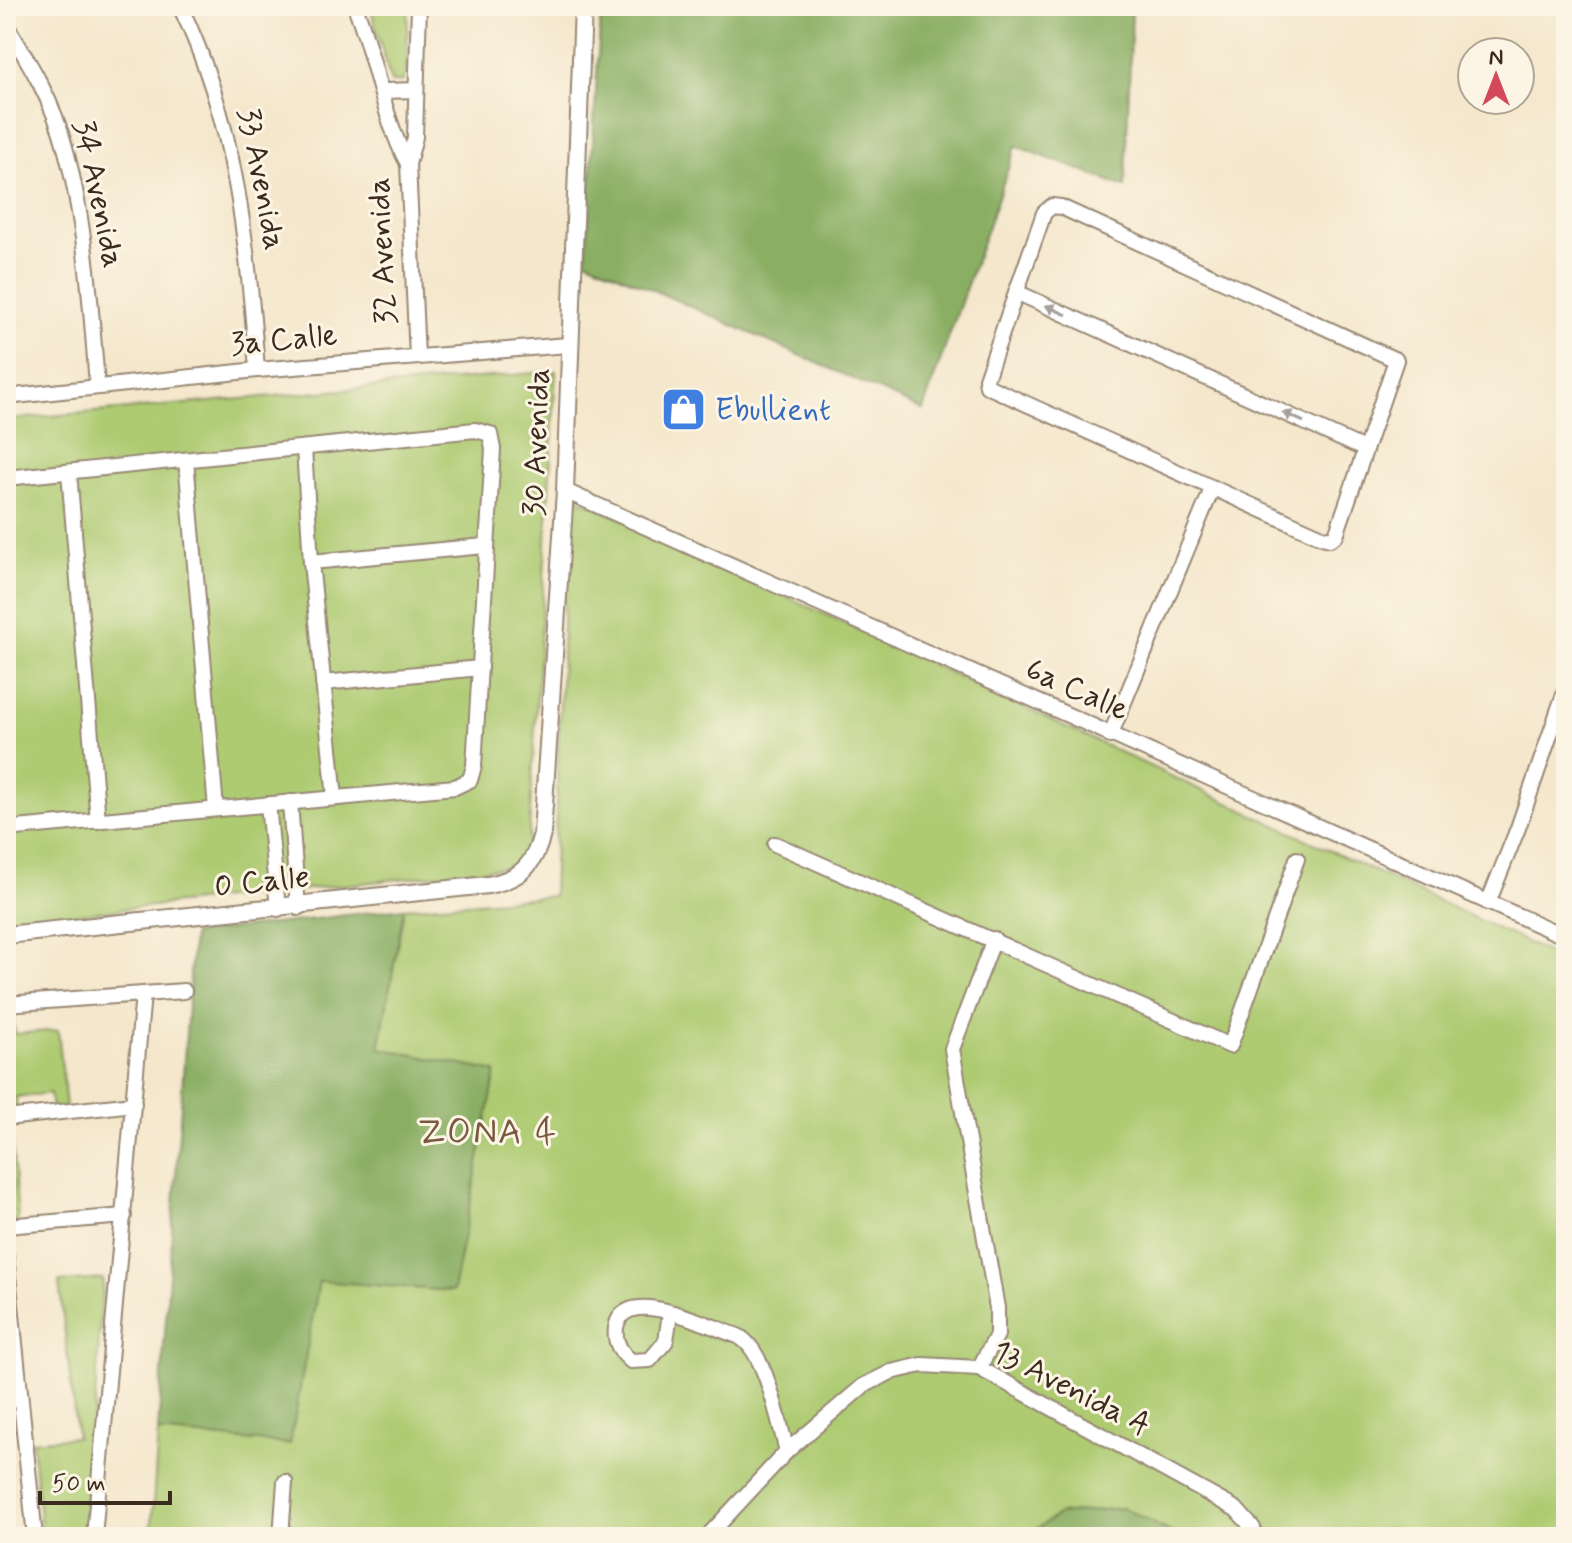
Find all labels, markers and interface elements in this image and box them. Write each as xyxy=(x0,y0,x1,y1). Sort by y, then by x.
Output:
north arrow xyxy=(1456,36,1536,116)
text: N xyxy=(1489,44,1503,72)
street label: 33 Avenida xyxy=(227,104,295,254)
street label: 34 Avenida xyxy=(62,116,134,272)
street label: 32 Avenida xyxy=(358,176,408,326)
one-way arrow xyxy=(1045,303,1068,317)
street label: 3a Calle xyxy=(229,314,339,366)
street label: 30 Avenida xyxy=(513,367,561,517)
shop icon: Ebullient xyxy=(660,386,708,434)
place label: Ebullient xyxy=(715,389,831,431)
one-way arrow xyxy=(1281,410,1305,424)
street label: 6a Calle xyxy=(1019,649,1135,731)
street label: 0 Calle xyxy=(212,856,312,908)
district label: ZONA 4 xyxy=(418,1110,558,1157)
street label: 13 Avenida A xyxy=(985,1331,1157,1447)
scale bar xyxy=(40,1455,170,1505)
text: 50 m xyxy=(52,1469,106,1500)

